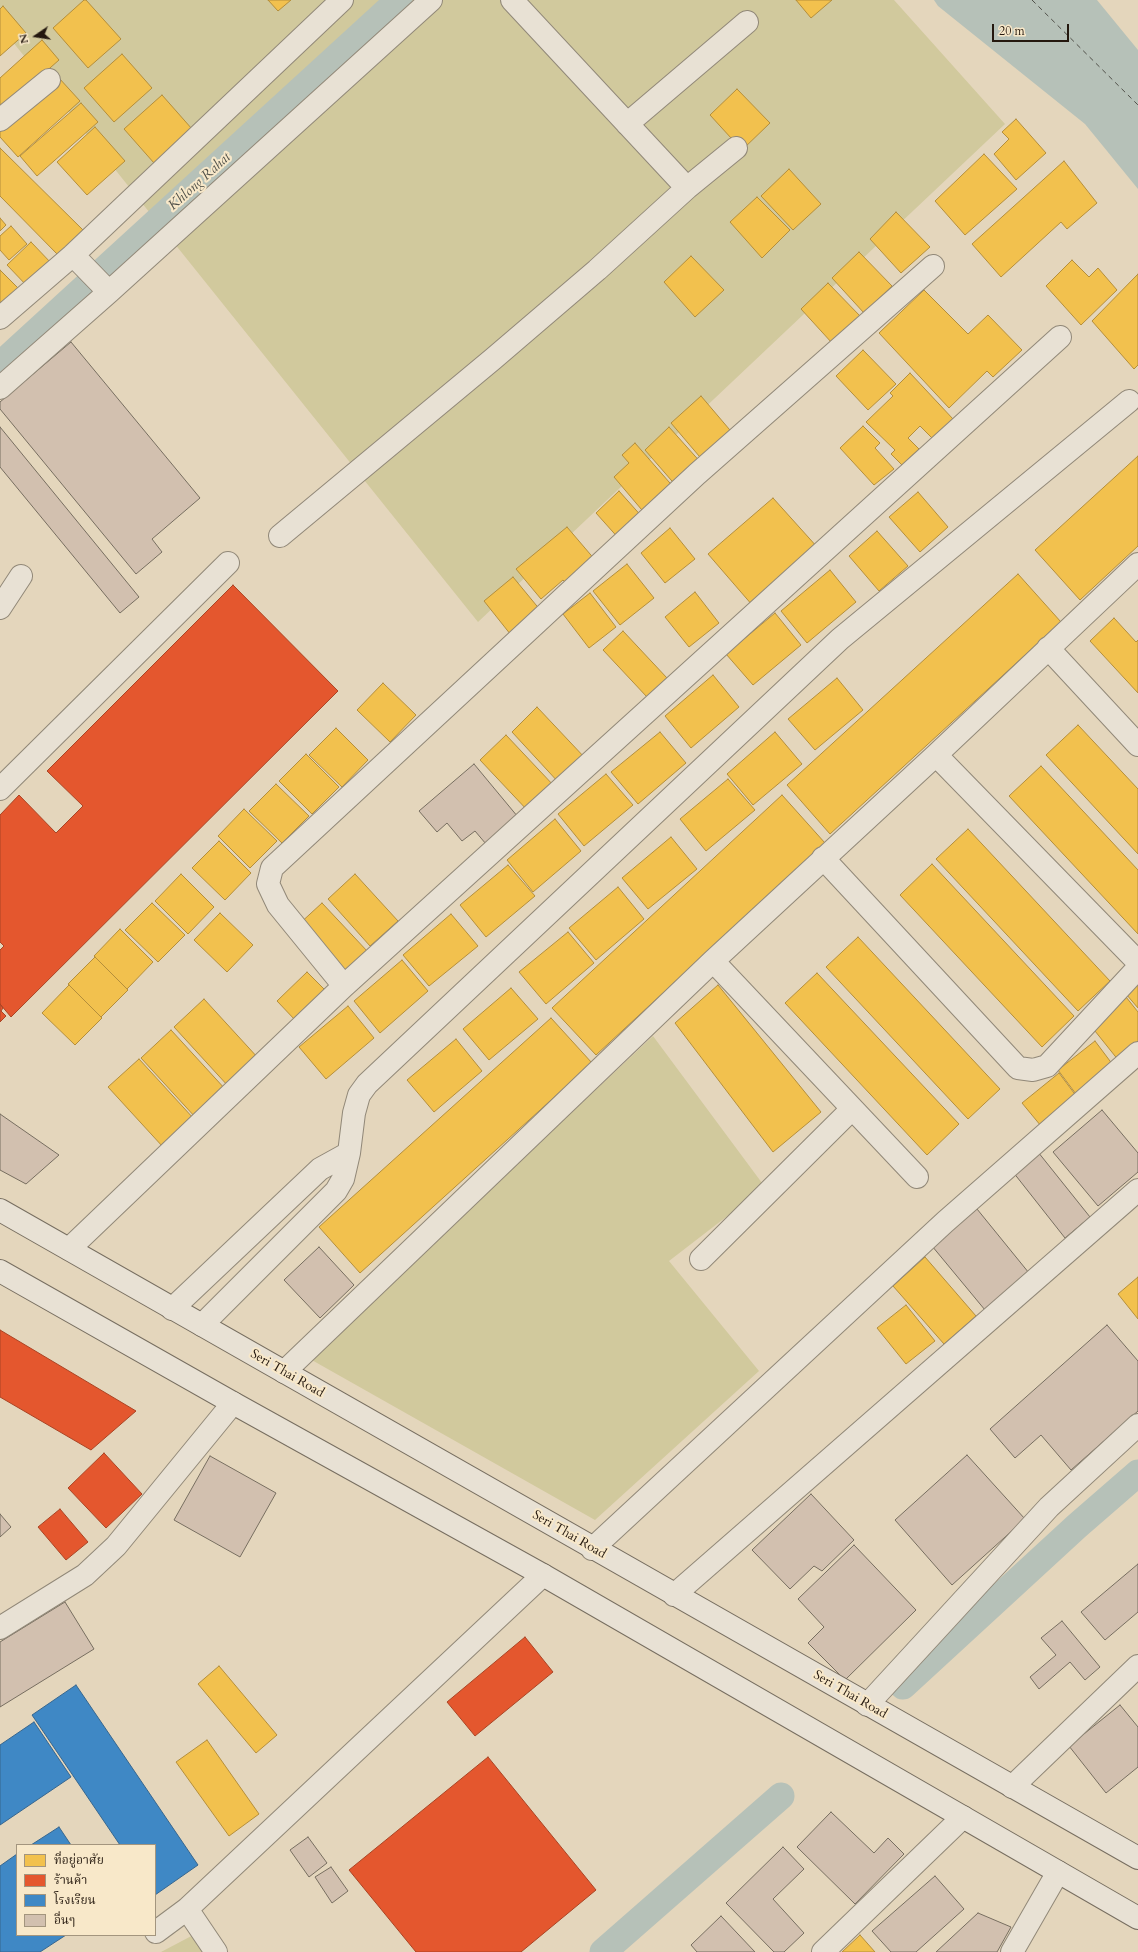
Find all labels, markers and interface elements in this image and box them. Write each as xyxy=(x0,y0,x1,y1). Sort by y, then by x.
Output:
north arrow xyxy=(16,16,56,56)
scale bar xyxy=(994,16,1071,42)
text: 20 m xyxy=(999,23,1025,39)
text: N xyxy=(15,32,32,45)
water label: Khlong Rahat xyxy=(165,150,235,214)
street label: Seri Thai Road xyxy=(247,1347,327,1401)
street label: Seri Thai Road xyxy=(529,1508,609,1562)
street label: Seri Thai Road xyxy=(810,1668,890,1722)
legend xyxy=(16,1844,156,1936)
text: ที่อยู่อาศัย xyxy=(54,1852,104,1868)
text: ร้านค้า xyxy=(54,1872,87,1888)
text: โรงเรียน xyxy=(54,1892,96,1908)
text: อื่นๆ xyxy=(54,1912,75,1928)

